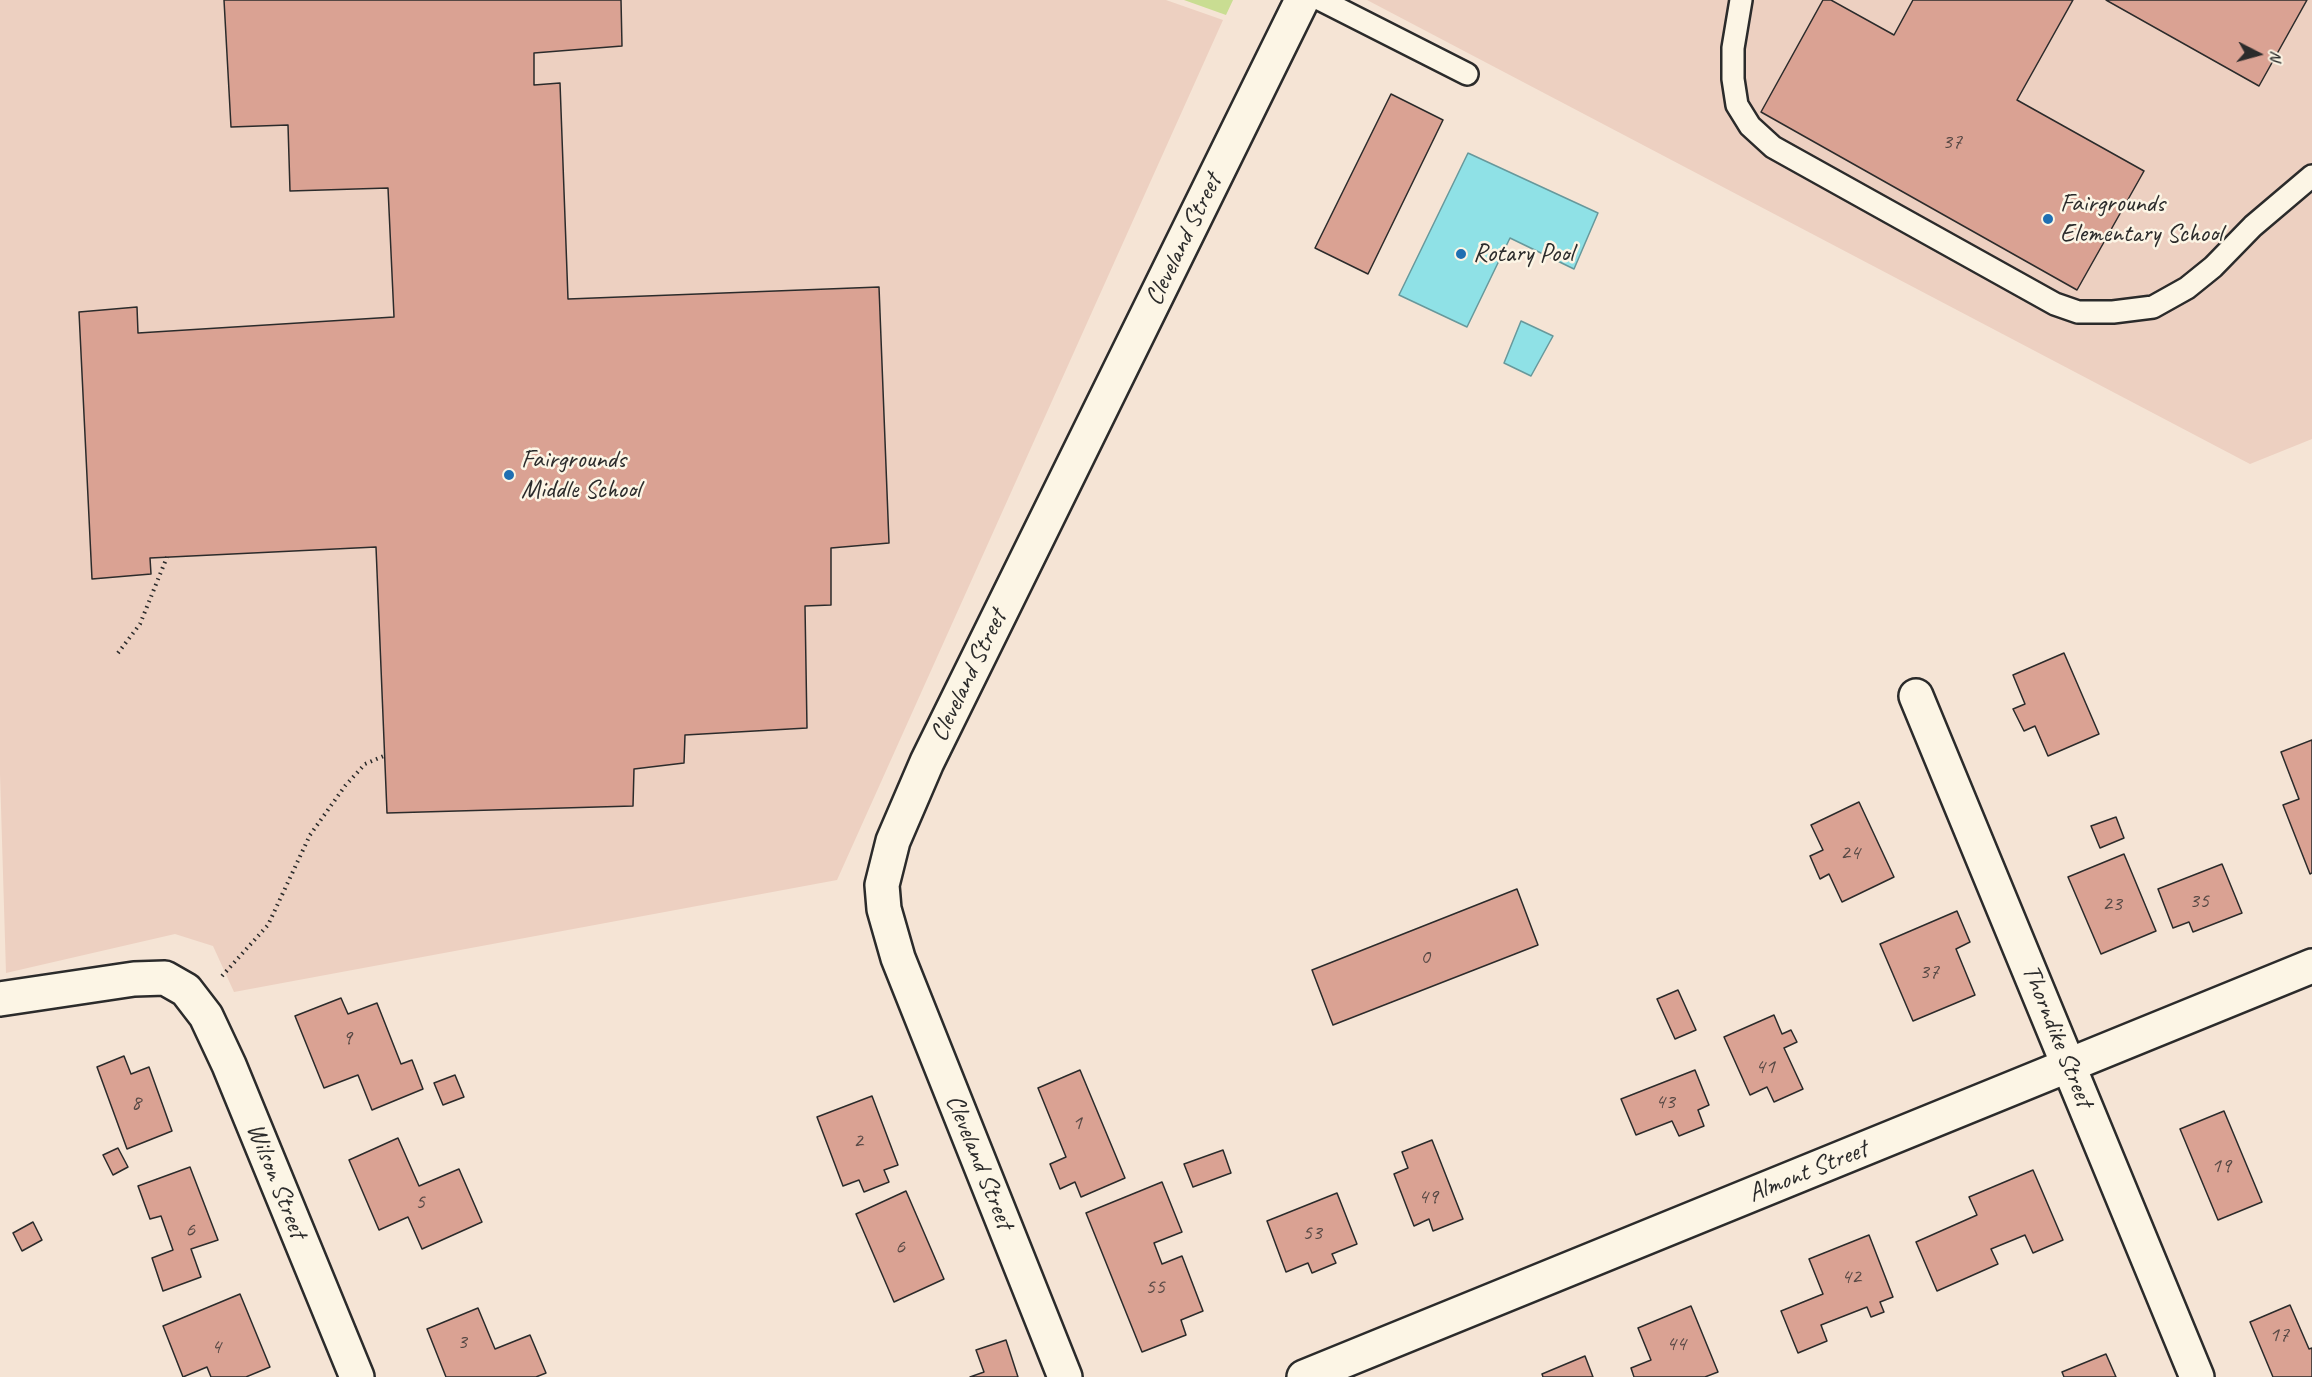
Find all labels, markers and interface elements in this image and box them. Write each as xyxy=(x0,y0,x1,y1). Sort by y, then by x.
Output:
north arrow xyxy=(2228,24,2288,84)
text: N xyxy=(2265,50,2286,62)
house number: 37 xyxy=(1942,129,1962,155)
street label: Cleveland Street xyxy=(1139,169,1229,311)
place label: Fairgrounds Elementary School xyxy=(2060,188,2222,249)
marker: Fairgrounds Elementary School xyxy=(2041,212,2055,226)
place label: Rotary Pool xyxy=(1473,238,1573,270)
marker: Rotary Pool xyxy=(1454,247,1468,261)
place label: Fairgrounds Middle School xyxy=(521,444,640,506)
marker: Fairgrounds Middle School xyxy=(502,468,516,482)
street label: Cleveland Street xyxy=(924,605,1014,747)
house number: 24 xyxy=(1840,840,1860,866)
house number: 35 xyxy=(2189,888,2209,914)
house number: 23 xyxy=(2102,891,2122,917)
house number: 0 xyxy=(1420,944,1430,970)
house number: 37 xyxy=(1919,959,1939,985)
street label: Thorndike Street xyxy=(2014,960,2100,1112)
house number: 9 xyxy=(342,1025,352,1051)
house number: 41 xyxy=(1755,1054,1775,1080)
house number: 43 xyxy=(1655,1089,1675,1115)
house number: 8 xyxy=(131,1090,141,1116)
street label: Cleveland Street xyxy=(938,1090,1020,1234)
house number: 1 xyxy=(1072,1110,1082,1136)
street label: Wilson Street xyxy=(239,1119,313,1243)
house number: 2 xyxy=(853,1128,863,1154)
street label: Almont Street xyxy=(1744,1134,1872,1210)
house number: 19 xyxy=(2211,1153,2231,1179)
house number: 49 xyxy=(1418,1184,1438,1210)
house number: 5 xyxy=(415,1189,425,1215)
house number: 6 xyxy=(185,1217,195,1243)
house number: 53 xyxy=(1302,1220,1322,1246)
house number: 6 xyxy=(895,1234,905,1260)
house number: 42 xyxy=(1841,1264,1861,1290)
house number: 55 xyxy=(1145,1274,1165,1300)
house number: 17 xyxy=(2269,1322,2289,1348)
house number: 3 xyxy=(457,1329,467,1355)
house number: 44 xyxy=(1666,1331,1686,1357)
house number: 4 xyxy=(211,1334,221,1360)

